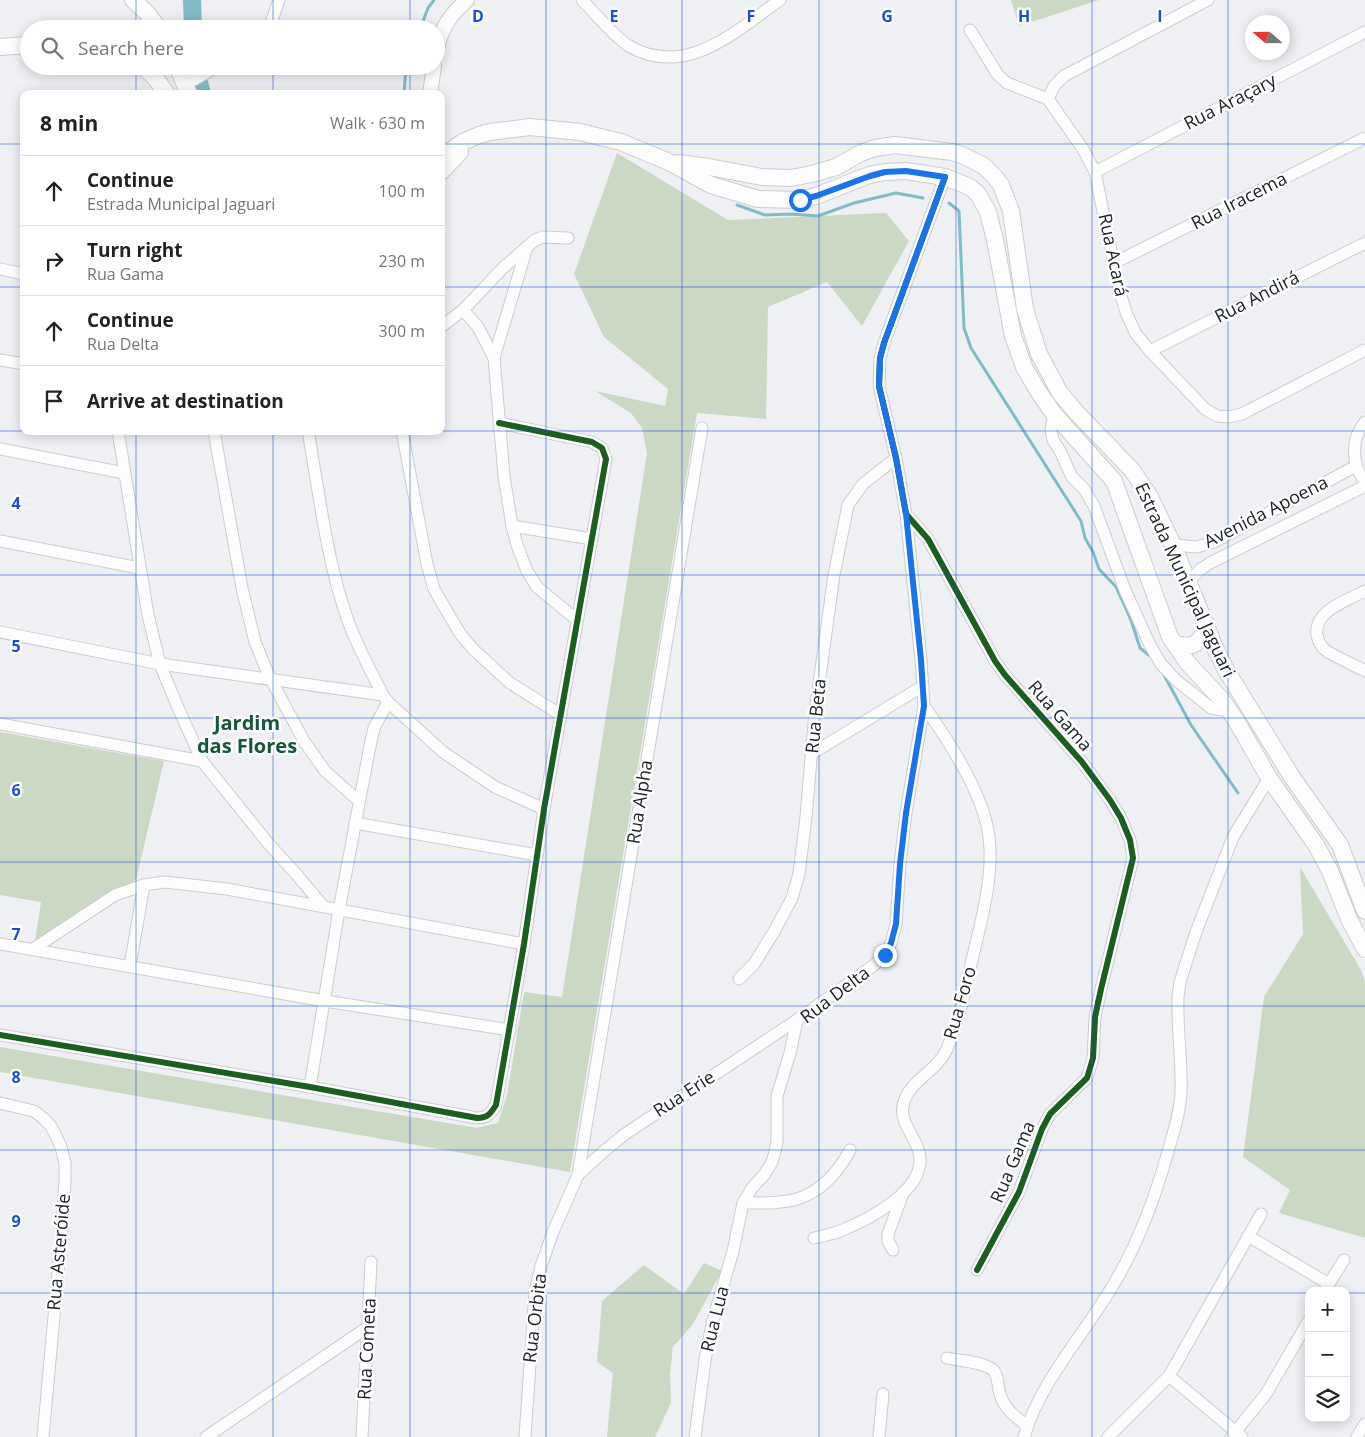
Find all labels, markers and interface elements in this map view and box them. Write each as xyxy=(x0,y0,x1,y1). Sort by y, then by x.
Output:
text: D xyxy=(472,5,484,27)
text: E xyxy=(610,5,619,27)
text: F xyxy=(747,5,755,27)
text: G xyxy=(881,5,893,27)
text: H xyxy=(1018,5,1030,27)
text: I xyxy=(1157,5,1163,27)
north arrow xyxy=(1245,15,1290,60)
search box xyxy=(20,20,445,75)
icon: search xyxy=(38,34,66,62)
text: Search here xyxy=(78,35,184,61)
street label: Rua Araçary xyxy=(1179,67,1281,135)
text: 8 min xyxy=(40,109,98,137)
text: Walk · 630 m xyxy=(330,112,425,134)
street label: Rua Iracema xyxy=(1186,166,1291,235)
text: Continue xyxy=(87,167,174,193)
icon: ahead xyxy=(40,177,68,205)
text: 100 m xyxy=(379,180,425,202)
route start xyxy=(789,189,812,212)
text: Estrada Municipal Jaguari xyxy=(87,193,275,215)
street label: Rua Acará xyxy=(1093,211,1134,298)
text: Turn right xyxy=(87,237,182,263)
icon: right xyxy=(40,247,68,275)
text: 230 m xyxy=(379,250,425,272)
text: Rua Gama xyxy=(87,263,164,285)
street label: Rua Andirá xyxy=(1210,264,1303,328)
text: Continue xyxy=(87,307,174,333)
icon: ahead xyxy=(40,317,68,345)
text: 300 m xyxy=(379,320,425,342)
text: Rua Delta xyxy=(87,333,159,355)
icon: arrive xyxy=(40,387,68,415)
text: Arrive at destination xyxy=(87,388,284,414)
street label: Avenida Apoena xyxy=(1199,470,1332,553)
street label: Estrada Municipal Jaguari xyxy=(1130,479,1242,681)
text: 4 xyxy=(11,492,21,514)
text: 5 xyxy=(11,635,21,657)
street label: Rua Gama xyxy=(1023,675,1098,756)
street label: Rua Beta xyxy=(799,677,831,754)
district label: Jardim das Flores xyxy=(197,709,297,759)
street label: Rua Alpha xyxy=(621,758,657,846)
text: 6 xyxy=(11,779,21,801)
text: 7 xyxy=(11,923,21,945)
route end xyxy=(874,944,897,967)
street label: Rua Delta xyxy=(795,960,874,1028)
street label: Rua Foro xyxy=(937,963,981,1042)
street label: Rua Erie xyxy=(648,1064,719,1122)
text: 8 xyxy=(11,1066,21,1088)
street label: Rua Gama xyxy=(984,1117,1040,1206)
street label: Rua Asteróide xyxy=(41,1193,75,1311)
text: 9 xyxy=(11,1210,21,1232)
street label: Rua Orbita xyxy=(517,1272,551,1364)
street label: Rua Lua xyxy=(694,1283,734,1354)
map controls xyxy=(1305,1287,1350,1422)
button: + xyxy=(1305,1287,1350,1332)
street label: Rua Cometa xyxy=(351,1297,381,1401)
button: − xyxy=(1305,1332,1350,1377)
button: layers xyxy=(1305,1377,1350,1422)

